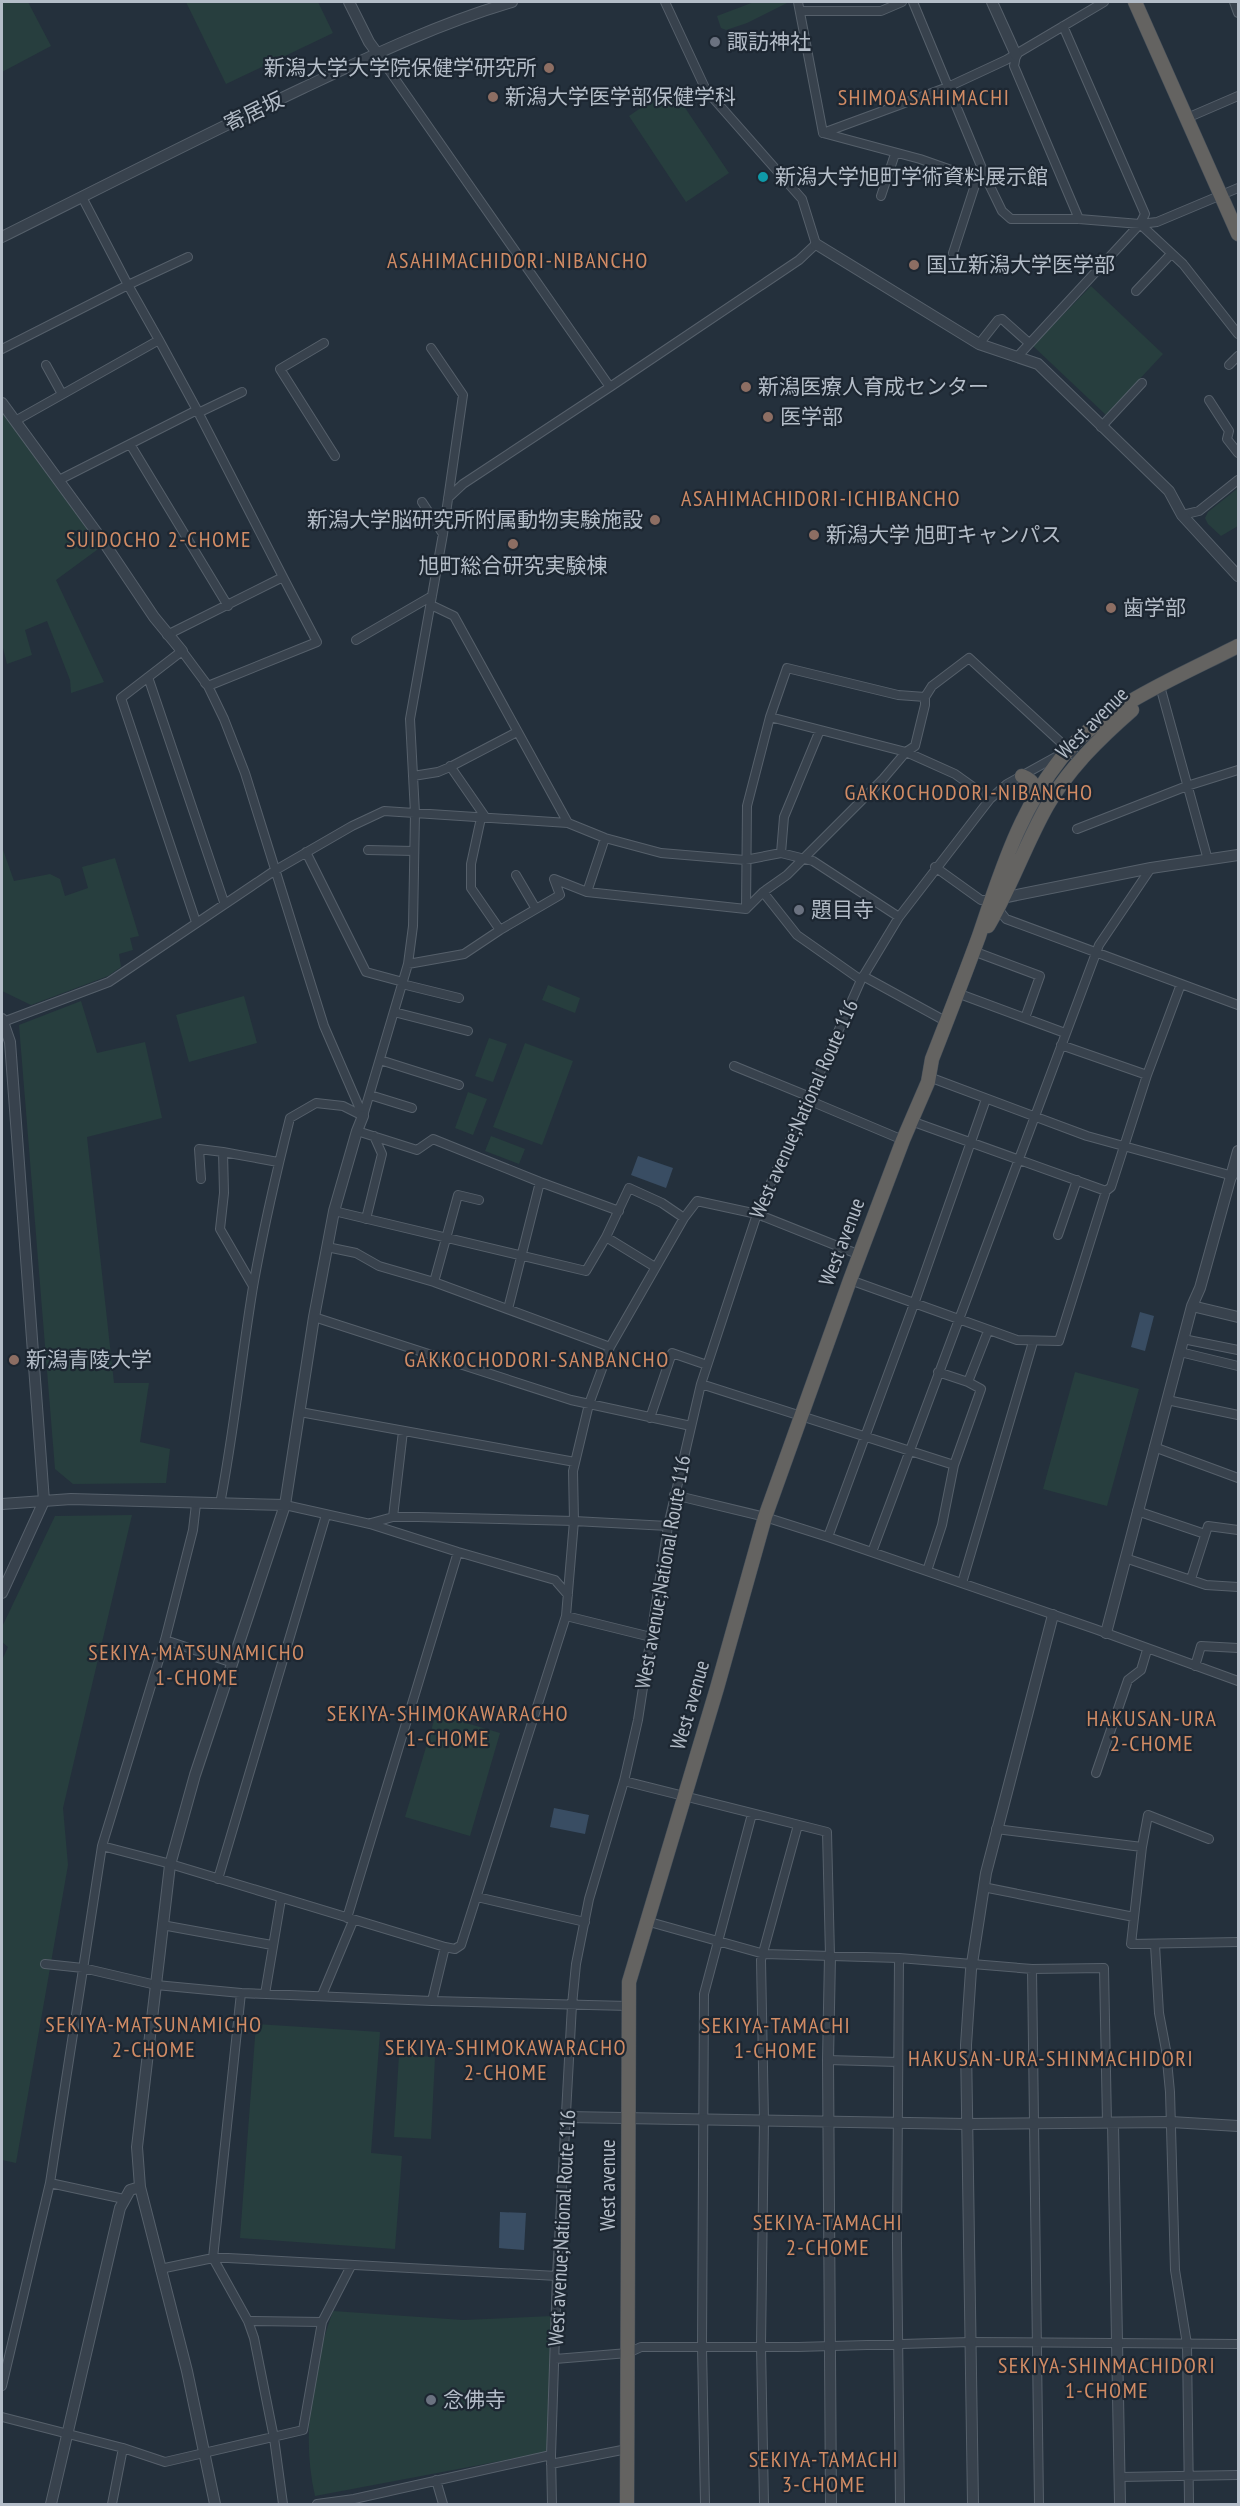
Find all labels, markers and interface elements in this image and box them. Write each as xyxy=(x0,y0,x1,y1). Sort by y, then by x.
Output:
place label: 諏訪神社 xyxy=(727,28,811,55)
marker: 諏訪神社 xyxy=(708,35,722,49)
place label: 新潟大学大学院保健学研究所 xyxy=(264,54,537,81)
marker: 新潟大学大学院保健学研究所 xyxy=(542,61,556,75)
place label: 新潟大学医学部保健学科 xyxy=(505,83,736,110)
district label: SHIMOASAHIMACHI xyxy=(838,83,1010,111)
street label: 寄居坂 xyxy=(220,86,288,137)
marker: 新潟大学医学部保健学科 xyxy=(486,90,500,104)
place label: 新潟大学旭町学術資料展示館 xyxy=(775,163,1048,190)
marker: 新潟大学旭町学術資料展示館 xyxy=(756,170,770,184)
district label: ASAHIMACHIDORI-NIBANCHO xyxy=(387,246,649,274)
place label: 国立新潟大学医学部 xyxy=(926,251,1115,278)
marker: 国立新潟大学医学部 xyxy=(907,258,921,272)
place label: 新潟医療人育成センター xyxy=(758,373,989,400)
marker: 新潟医療人育成センター xyxy=(739,380,753,394)
place label: 医学部 xyxy=(780,403,843,430)
marker: 医学部 xyxy=(761,410,775,424)
district label: ASAHIMACHIDORI-ICHIBANCHO xyxy=(681,484,961,512)
place label: 新潟大学脳研究所附属動物実験施設 xyxy=(307,506,643,533)
marker: 新潟大学脳研究所附属動物実験施設 xyxy=(648,513,662,527)
place label: 新潟大学 旭町キャンパス xyxy=(826,521,1061,548)
district label: SUIDOCHO 2-CHOME xyxy=(66,525,252,553)
marker: 新潟大学 旭町キャンパス xyxy=(807,528,821,542)
marker: 旭町総合研究実験棟 xyxy=(506,537,520,551)
place label: 旭町総合研究実験棟 xyxy=(419,552,608,579)
place label: 歯学部 xyxy=(1123,594,1186,621)
marker: 歯学部 xyxy=(1104,601,1118,615)
street label: West avenue xyxy=(1050,681,1134,765)
district label: GAKKOCHODORI-NIBANCHO xyxy=(844,778,1094,806)
place label: 題目寺 xyxy=(811,896,874,923)
marker: 題目寺 xyxy=(792,903,806,917)
street label: West avenue;National Route 116 xyxy=(743,995,864,1222)
street label: West avenue xyxy=(813,1194,871,1289)
district label: GAKKOCHODORI-SANBANCHO xyxy=(404,1345,670,1373)
place label: 新潟青陵大学 xyxy=(26,1346,152,1373)
marker: 新潟青陵大学 xyxy=(7,1353,21,1367)
street label: West avenue;National Route 116 xyxy=(629,1453,696,1691)
district label: SEKIYA-MATSUNAMICHO 1-CHOME xyxy=(88,1638,306,1691)
street label: West avenue xyxy=(664,1657,715,1753)
district label: SEKIYA-SHIMOKAWARACHO 1-CHOME xyxy=(327,1699,569,1752)
district label: HAKUSAN-URA 2-CHOME xyxy=(1087,1704,1218,1757)
district label: SEKIYA-MATSUNAMICHO 2-CHOME xyxy=(45,2010,263,2063)
district label: SEKIYA-TAMACHI 1-CHOME xyxy=(701,2011,851,2064)
district label: SEKIYA-SHIMOKAWARACHO 2-CHOME xyxy=(385,2033,627,2086)
district label: HAKUSAN-URA-SHINMACHIDORI xyxy=(908,2044,1194,2072)
street label: West avenue;National Route 116 xyxy=(542,2109,581,2347)
street label: West avenue xyxy=(594,2139,621,2231)
district label: SEKIYA-TAMACHI 2-CHOME xyxy=(753,2208,903,2261)
district label: SEKIYA-SHINMACHIDORI 1-CHOME xyxy=(998,2351,1216,2404)
place label: 念佛寺 xyxy=(443,2386,506,2413)
marker: 念佛寺 xyxy=(424,2393,438,2407)
district label: SEKIYA-TAMACHI 3-CHOME xyxy=(749,2445,899,2498)

